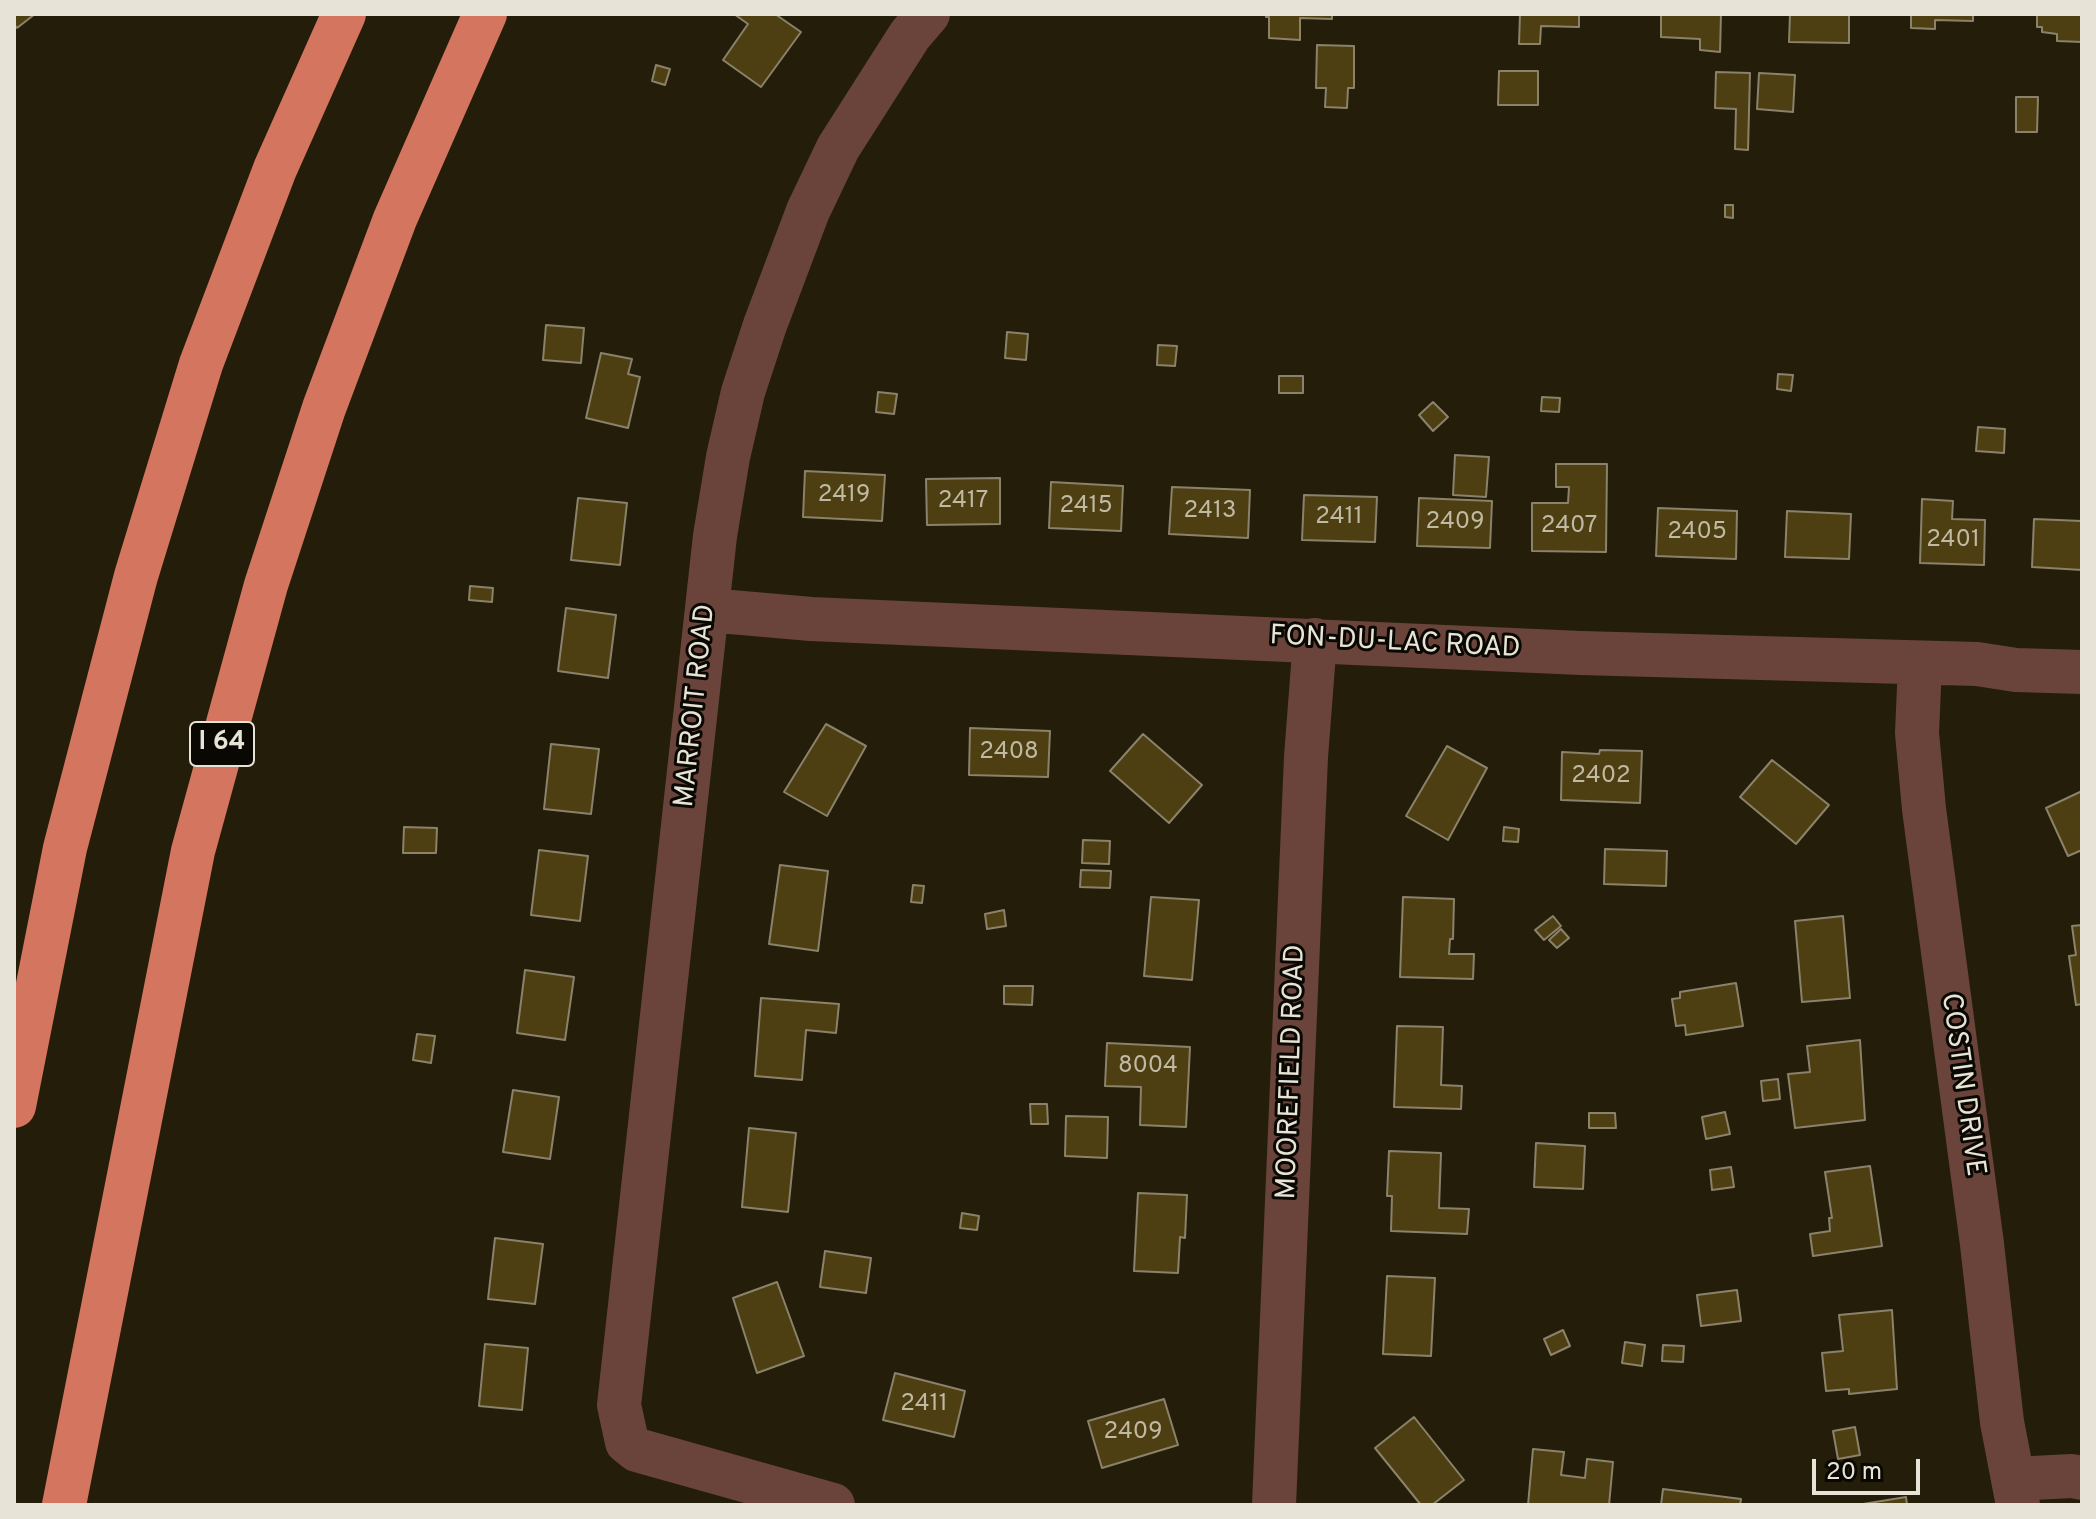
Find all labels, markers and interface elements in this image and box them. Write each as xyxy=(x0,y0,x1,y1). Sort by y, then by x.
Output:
house number: 2419 xyxy=(818,482,870,510)
house number: 2417 xyxy=(938,488,988,516)
house number: 2415 xyxy=(1059,493,1113,521)
house number: 2413 xyxy=(1184,498,1236,526)
house number: 2411 xyxy=(1315,504,1363,532)
house number: 2409 xyxy=(1425,509,1485,537)
house number: 2407 xyxy=(1541,513,1597,541)
house number: 2405 xyxy=(1667,519,1727,547)
house number: 2401 xyxy=(1926,527,1980,555)
street label: MARROIT ROAD xyxy=(670,603,724,809)
street label: FON-DU-LAC ROAD xyxy=(1269,621,1521,667)
road number: I 64 xyxy=(190,722,254,766)
house number: 2408 xyxy=(979,739,1039,767)
house number: 2402 xyxy=(1571,763,1631,791)
street label: MOOREFIELD ROAD xyxy=(1272,944,1314,1200)
street label: COSTIN DRIVE xyxy=(1932,991,1990,1179)
house number: 8004 xyxy=(1118,1053,1178,1081)
house number: 2411 xyxy=(900,1391,948,1419)
house number: 2409 xyxy=(1103,1419,1163,1447)
scale bar xyxy=(1816,1443,1924,1493)
text: 20 m xyxy=(1826,1458,1882,1488)

